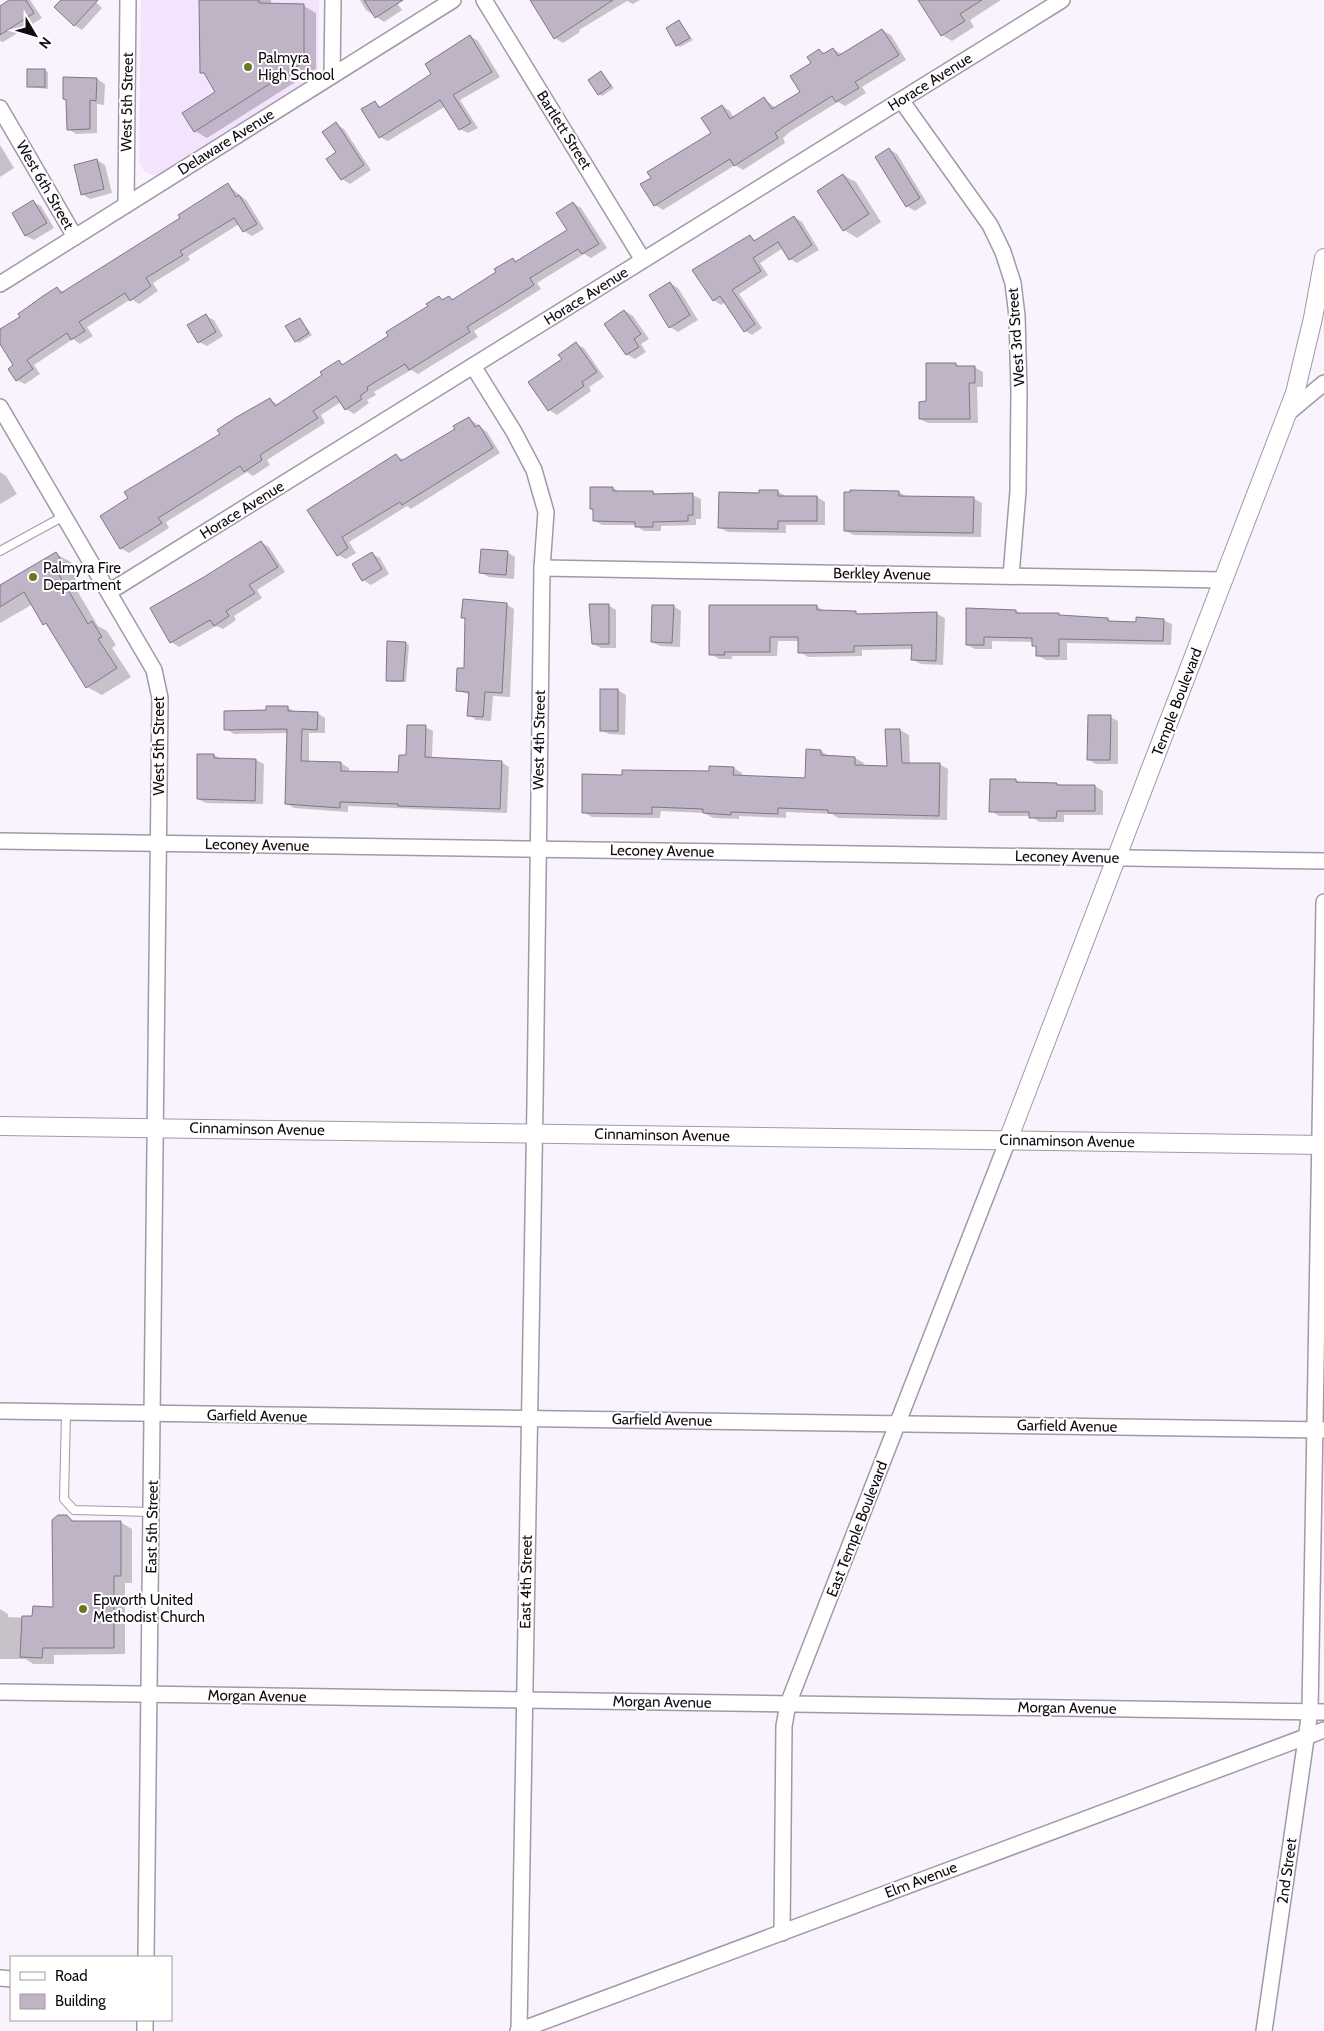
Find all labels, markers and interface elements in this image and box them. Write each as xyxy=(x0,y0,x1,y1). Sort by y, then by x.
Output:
north arrow xyxy=(10,10,60,60)
text: N xyxy=(35,34,55,52)
place label: Palmyra High School xyxy=(258,49,335,84)
street label: Horace Avenue xyxy=(885,49,976,115)
street label: West 5th Street xyxy=(117,52,137,152)
marker: Palmyra High School xyxy=(242,61,254,73)
street label: Bartlett Street xyxy=(533,87,595,173)
street label: Delaware Avenue xyxy=(174,105,278,179)
street label: West 6th Street xyxy=(12,137,78,233)
street label: Horace Avenue xyxy=(541,263,632,329)
street label: West 3rd Street xyxy=(1004,287,1028,387)
street label: Horace Avenue xyxy=(197,477,288,543)
place label: Palmyra Fire Department xyxy=(43,559,121,594)
street label: Berkley Avenue xyxy=(833,564,931,584)
marker: Palmyra Fire Department xyxy=(27,571,39,583)
street label: Temple Boulevard xyxy=(1148,646,1206,758)
street label: West 4th Street xyxy=(529,690,549,790)
street label: West 5th Street xyxy=(150,696,168,796)
street label: Leconey Avenue xyxy=(205,835,310,855)
street label: Leconey Avenue xyxy=(610,841,715,861)
street label: Leconey Avenue xyxy=(1015,847,1120,867)
street label: Cinnaminson Avenue xyxy=(189,1119,325,1139)
street label: Cinnaminson Avenue xyxy=(594,1125,730,1145)
street label: Cinnaminson Avenue xyxy=(999,1131,1135,1151)
street label: Garfield Avenue xyxy=(207,1406,308,1426)
street label: Garfield Avenue xyxy=(612,1410,713,1430)
street label: Garfield Avenue xyxy=(1017,1416,1118,1436)
street label: East Temple Boulevard xyxy=(823,1458,891,1600)
street label: East 5th Street xyxy=(142,1480,162,1574)
street label: East 4th Street xyxy=(516,1535,536,1629)
place label: Epworth United Methodist Church xyxy=(93,1591,205,1626)
marker: Epworth United Methodist Church xyxy=(77,1603,89,1615)
street label: Morgan Avenue xyxy=(207,1686,307,1706)
street label: Morgan Avenue xyxy=(612,1692,712,1712)
street label: Morgan Avenue xyxy=(1017,1698,1117,1718)
street label: 2nd Street xyxy=(1273,1837,1301,1905)
street label: Elm Avenue xyxy=(882,1858,960,1902)
legend xyxy=(10,1956,172,2021)
text: Road xyxy=(55,1967,88,1985)
text: Building xyxy=(55,1992,106,2010)

